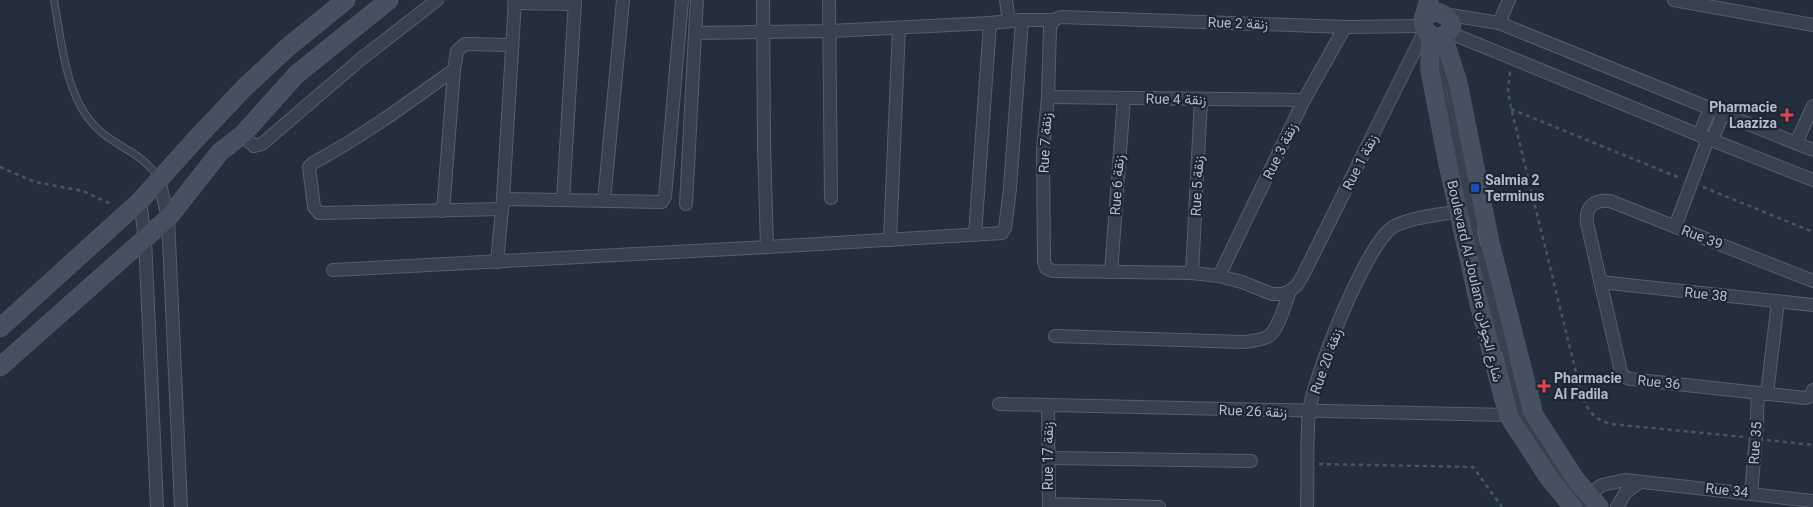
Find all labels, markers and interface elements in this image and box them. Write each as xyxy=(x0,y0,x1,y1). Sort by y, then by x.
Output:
street label: Rue 2 زنقة xyxy=(1207,14,1269,33)
street label: Rue 4 زنقة xyxy=(1146,90,1207,109)
place label: Pharmacie Laaziza xyxy=(1709,99,1777,131)
marker: Pharmacie Laaziza xyxy=(1781,109,1793,121)
street label: Rue 7 زنقة xyxy=(1035,112,1056,174)
street label: Rue 3 زنقة xyxy=(1260,120,1301,182)
street label: Rue 1 زنقة xyxy=(1339,131,1382,193)
street label: Rue 6 زنقة xyxy=(1107,154,1128,216)
street label: Rue 5 زنقة xyxy=(1187,155,1208,217)
place label: Salmia 2 Terminus xyxy=(1485,172,1544,204)
street label: Boulevard Al Joulane شارع الجولان xyxy=(1441,179,1506,384)
marker: Salmia 2 Terminus xyxy=(1469,182,1481,194)
street label: Rue 39 xyxy=(1679,222,1725,252)
street label: Rue 38 xyxy=(1684,284,1728,304)
street label: Rue 20 زنقة xyxy=(1307,326,1346,396)
place label: Pharmacie Al Fadila xyxy=(1554,370,1622,402)
street label: Rue 36 xyxy=(1637,372,1681,392)
marker: Pharmacie Al Fadila xyxy=(1538,380,1550,392)
street label: Rue 26 زنقة xyxy=(1218,402,1288,421)
street label: Rue 35 xyxy=(1746,421,1764,465)
street label: Rue 17 زنقة xyxy=(1040,422,1057,490)
street label: Rue 34 xyxy=(1705,480,1749,500)

